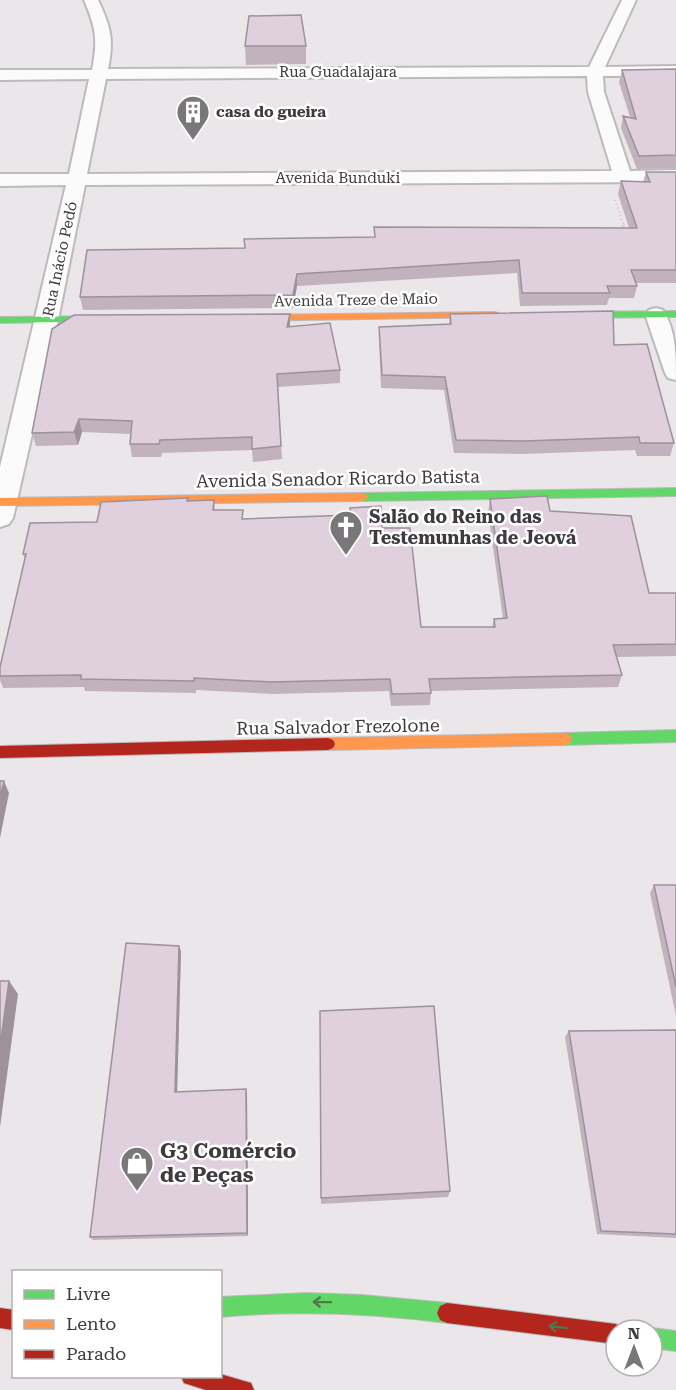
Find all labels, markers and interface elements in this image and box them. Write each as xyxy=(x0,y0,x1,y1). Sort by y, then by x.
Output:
street label: Rua Guadalajara xyxy=(279,63,397,81)
building icon: casa do gueira xyxy=(175,94,211,141)
place label: casa do gueira xyxy=(216,103,326,121)
street label: Avenida Bunduki xyxy=(276,169,401,187)
street label: Rua Inácio Pedó xyxy=(39,200,81,318)
street label: Avenida Treze de Maio xyxy=(274,290,438,310)
street label: Avenida Senador Ricardo Batista xyxy=(196,466,480,491)
place label: Salão do Reino das Testemunhas de Jeová xyxy=(369,506,577,548)
church icon: Salão do Reino das Testemunhas de Jeová xyxy=(328,509,364,556)
street label: Rua Salvador Frezolone xyxy=(236,714,440,739)
place label: G3 Comércio de Peças xyxy=(160,1139,296,1187)
shop icon: G3 Comércio de Peças xyxy=(119,1145,155,1192)
legend xyxy=(12,1270,222,1378)
text: Livre xyxy=(66,1283,111,1304)
one-way arrow xyxy=(312,1296,332,1308)
text: Lento xyxy=(66,1313,116,1334)
north arrow xyxy=(604,1318,664,1378)
one-way arrow xyxy=(549,1321,568,1332)
text: N xyxy=(628,1324,640,1343)
text: Parado xyxy=(66,1343,126,1364)

